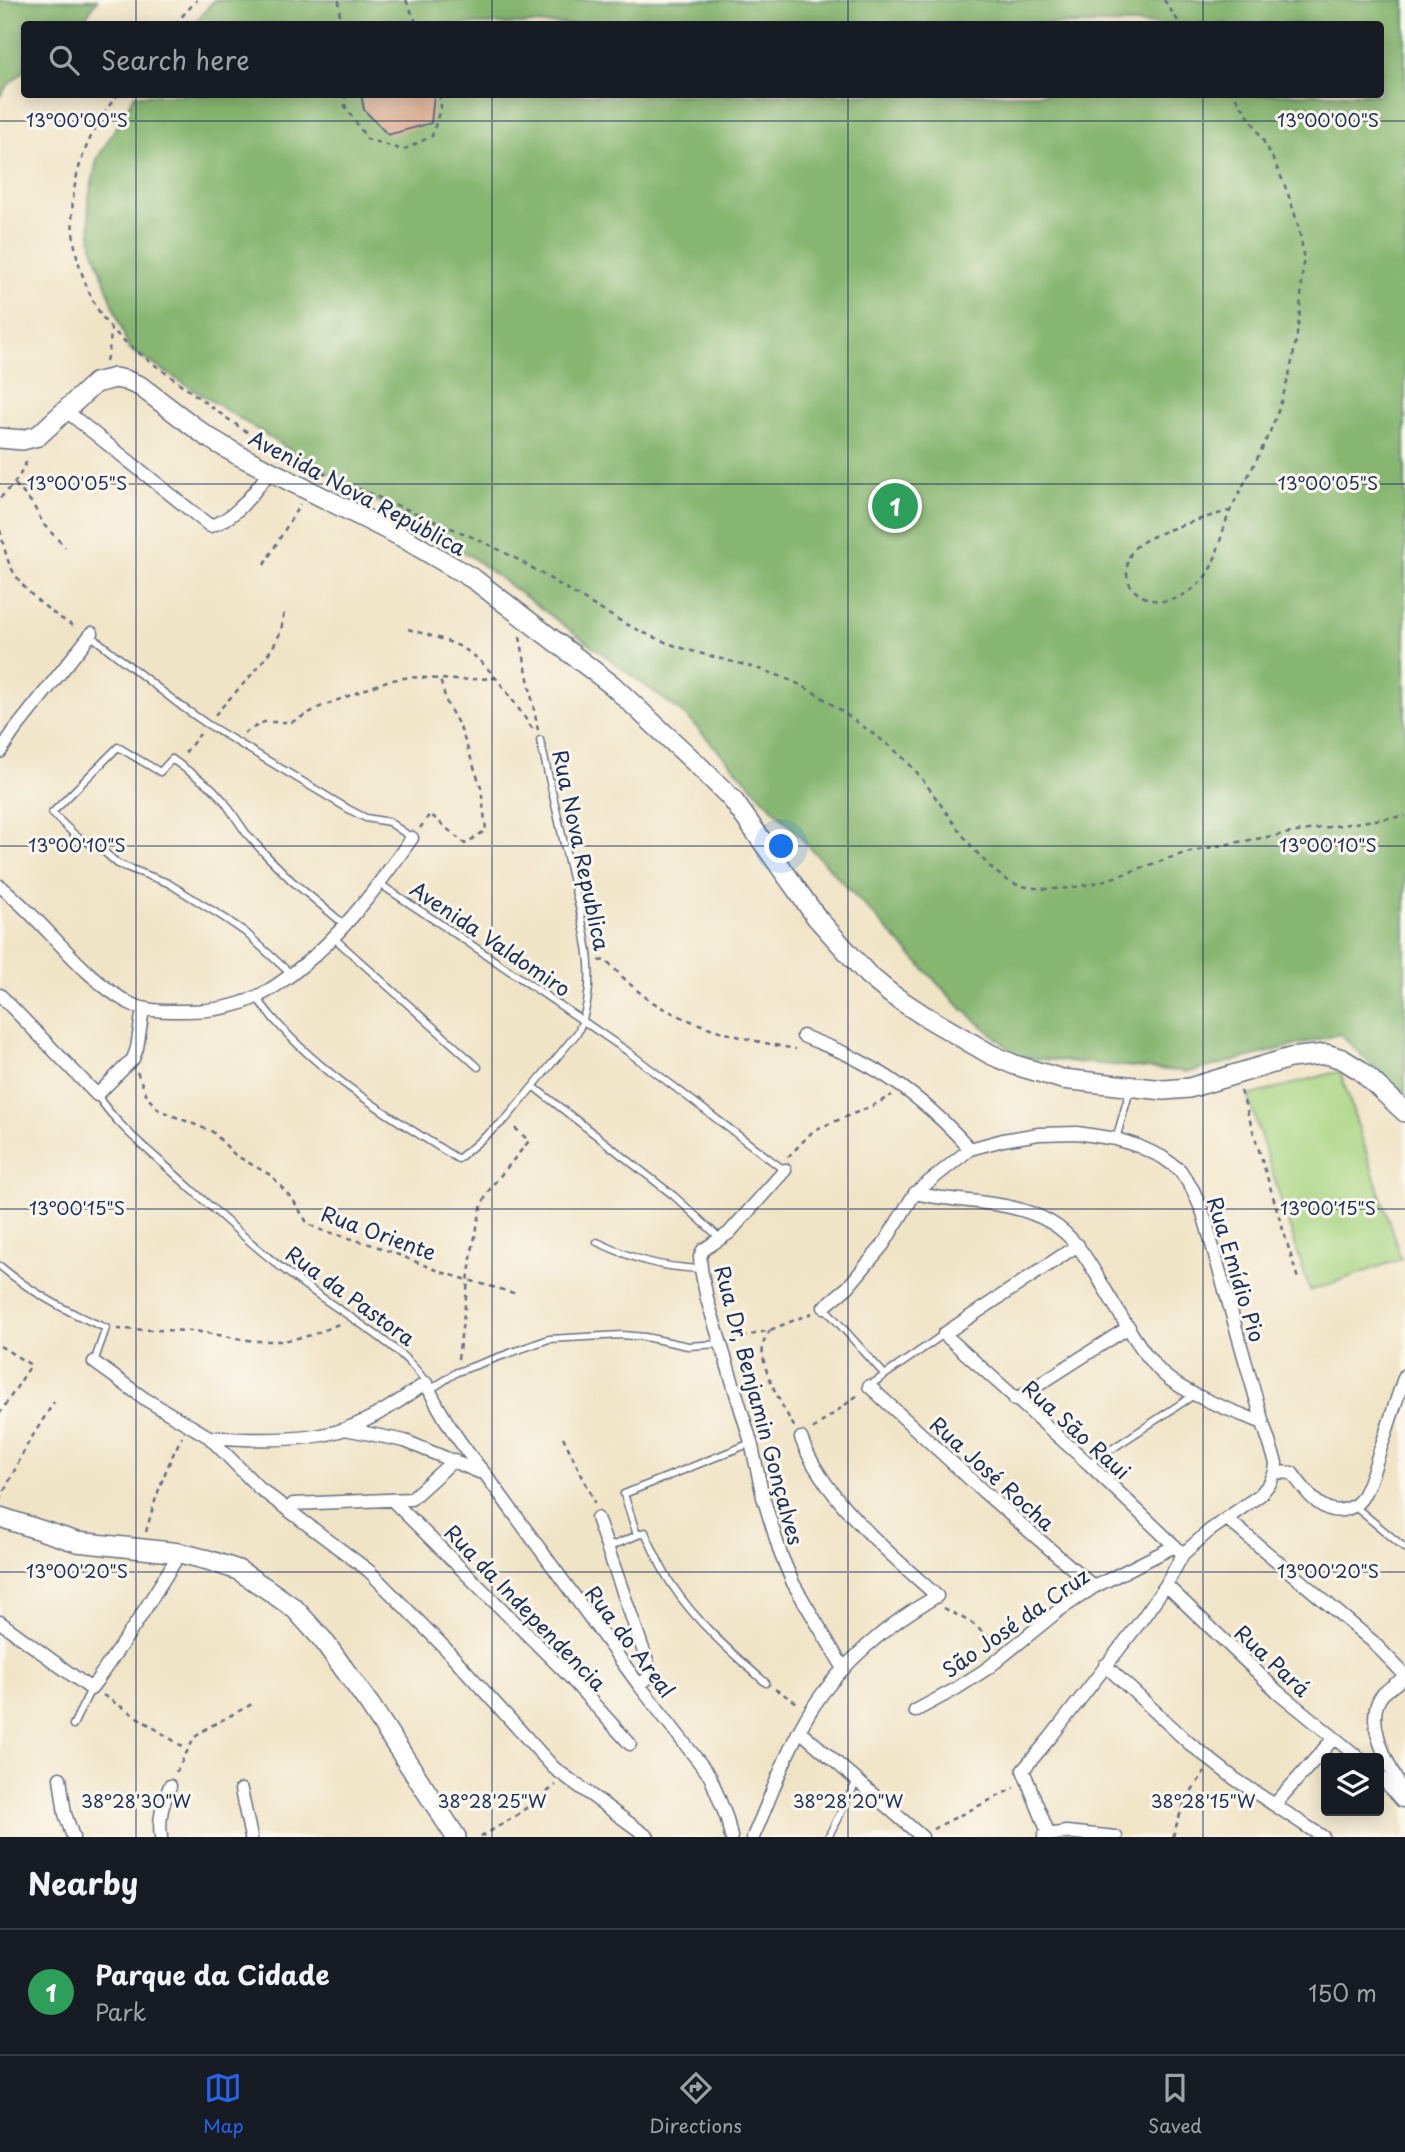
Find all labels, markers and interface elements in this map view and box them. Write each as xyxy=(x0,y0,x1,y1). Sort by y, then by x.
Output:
search box xyxy=(21,21,1384,98)
text: Search here xyxy=(101,40,250,79)
icon: search xyxy=(45,41,83,79)
text: 13°00'00"S xyxy=(26,106,128,133)
text: 13°00'00"S xyxy=(1277,106,1379,133)
street label: Avenida Nova República xyxy=(244,421,473,563)
text: 13°00'05"S xyxy=(27,469,127,496)
text: 13°00'05"S xyxy=(1278,469,1378,496)
pin: 1 xyxy=(872,480,918,532)
street label: Rua Nova Republica xyxy=(545,747,619,954)
your location xyxy=(764,829,798,863)
text: 13°00'10"S xyxy=(28,831,126,858)
text: 13°00'10"S xyxy=(1279,831,1377,858)
street label: Avenida Valdomiro xyxy=(404,872,578,1004)
street label: Rua Emídio Pio xyxy=(1200,1192,1274,1346)
text: 13°00'15"S xyxy=(29,1194,125,1221)
text: 13°00'15"S xyxy=(1280,1194,1376,1221)
street label: Rua Oriente xyxy=(317,1196,441,1268)
street label: Rua da Pastora xyxy=(280,1237,422,1353)
street label: Rua Dr, Benjamin Gonçalves xyxy=(707,1262,813,1548)
street label: Rua São Raui xyxy=(1016,1372,1138,1486)
street label: Rua José Rocha xyxy=(923,1408,1063,1538)
street label: Rua da Independencia xyxy=(438,1516,614,1698)
text: 13°00'20"S xyxy=(26,1557,128,1584)
text: 13°00'20"S xyxy=(1277,1557,1379,1584)
street label: São José da Cruz xyxy=(935,1559,1095,1685)
street label: Rua do Areal xyxy=(578,1578,684,1704)
street label: Rua Pará xyxy=(1228,1616,1319,1704)
map controls xyxy=(1321,1753,1384,1816)
button: layers xyxy=(1321,1753,1384,1816)
text: 38°28'30"W xyxy=(81,1787,191,1814)
text: 38°28'25"W xyxy=(438,1787,547,1814)
text: 38°28'20"W xyxy=(793,1787,904,1814)
text: 38°28'15"W xyxy=(1151,1787,1256,1814)
text: Nearby xyxy=(28,1860,138,1905)
text: Parque da Cidade xyxy=(95,1955,330,1994)
text: 1 xyxy=(46,1975,57,2010)
text: 150 m xyxy=(1308,1975,1377,2010)
text: Park xyxy=(95,1994,146,2029)
tab: Map xyxy=(203,2069,244,2139)
tab: Directions xyxy=(650,2069,742,2139)
tab: Saved xyxy=(1148,2069,1202,2139)

